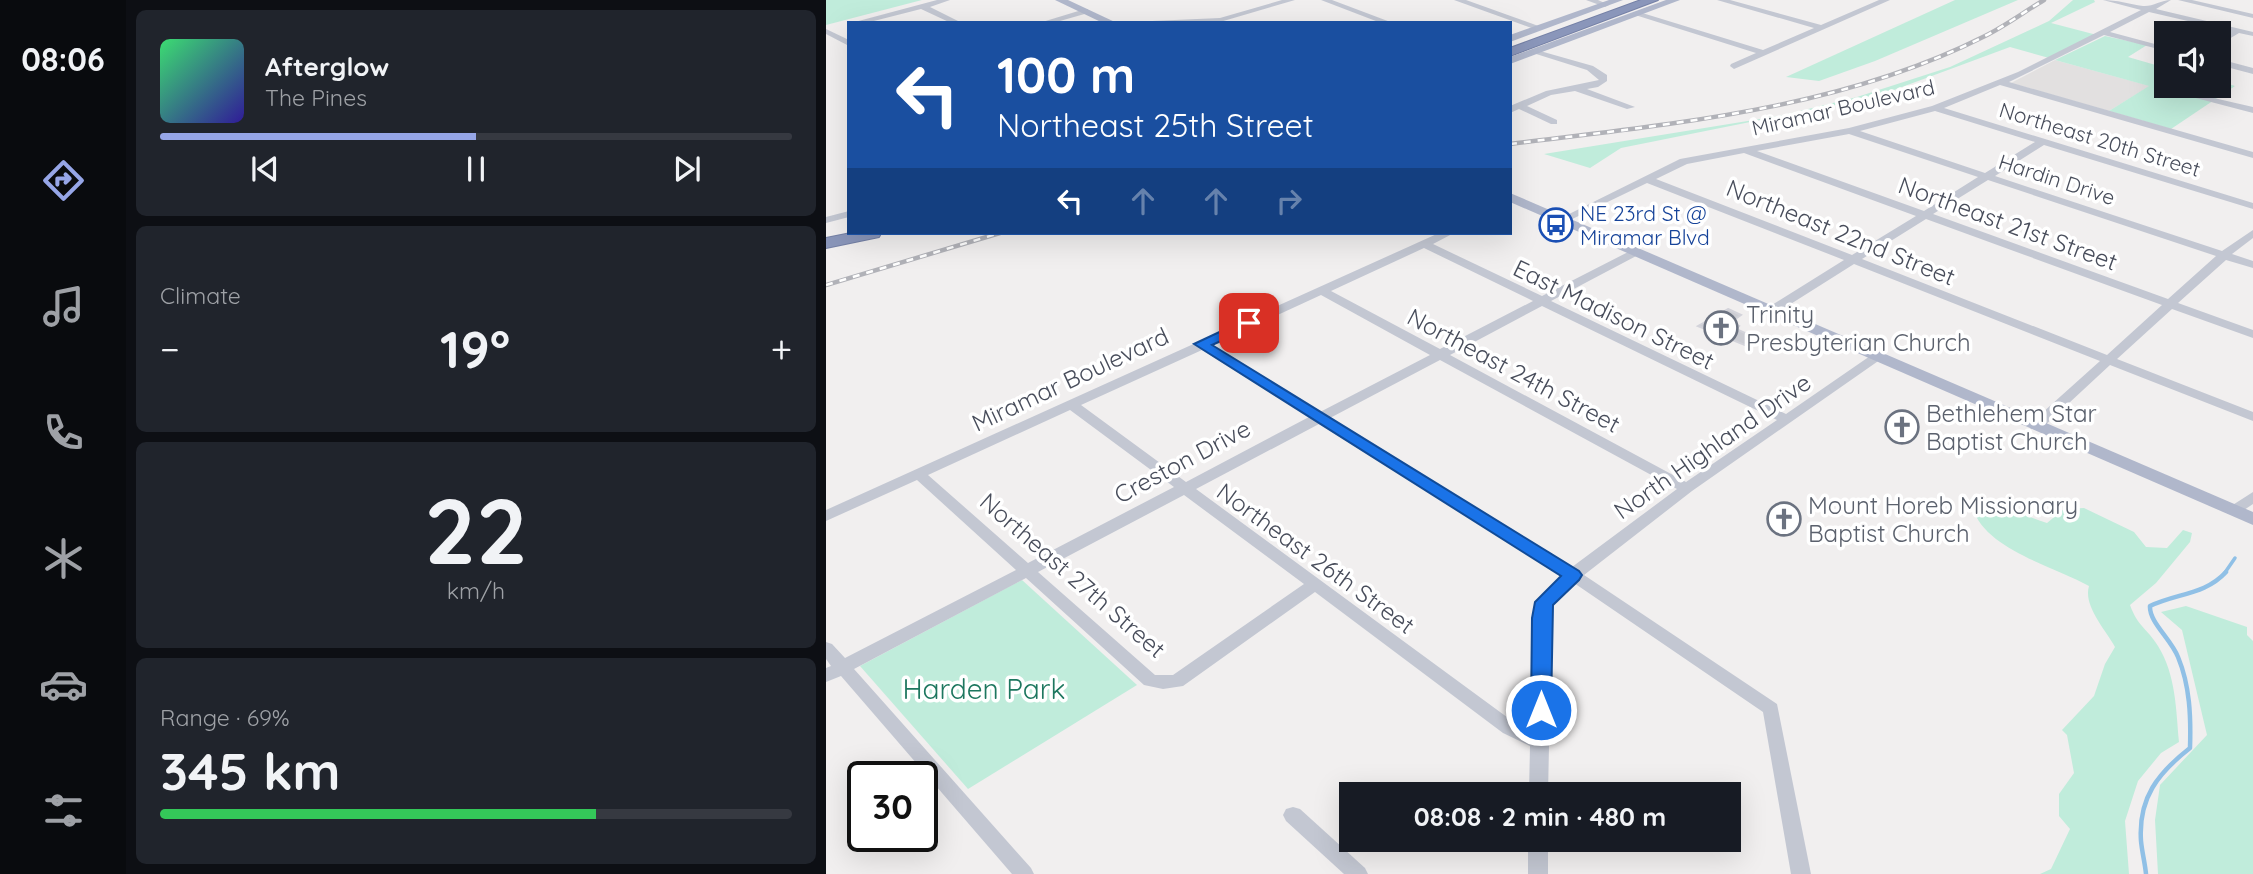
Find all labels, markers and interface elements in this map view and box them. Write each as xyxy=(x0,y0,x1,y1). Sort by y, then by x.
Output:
map controls xyxy=(2154,21,2231,98)
button: sound xyxy=(2154,21,2231,98)
text: 08:06 xyxy=(21,39,105,79)
text: 100 m xyxy=(997,44,1135,105)
icon: left xyxy=(882,49,973,140)
text: Afterglow xyxy=(265,50,389,83)
street label: Miramar Boulevard xyxy=(1749,73,1937,141)
text: The Pines xyxy=(265,83,367,112)
street label: Northeast 20th Street xyxy=(1996,96,2204,182)
text: Northeast 25th Street xyxy=(997,105,1314,145)
street label: Hardin Drive xyxy=(1995,148,2119,210)
icon: previous xyxy=(246,150,284,188)
icon: pause xyxy=(457,150,495,188)
icon: next xyxy=(668,150,706,188)
icon: directions xyxy=(39,156,88,205)
street label: Northeast 21st Street xyxy=(1894,169,2122,277)
street label: Northeast 22nd Street xyxy=(1722,172,1960,292)
icon: left xyxy=(1051,182,1089,220)
icon: ahead xyxy=(1124,182,1162,220)
icon: ahead xyxy=(1197,182,1235,220)
icon: right xyxy=(1270,182,1308,220)
place label: NE 23rd St @ Miramar Blvd xyxy=(1580,200,1710,250)
bus stop icon: NE 23rd St @ Miramar Blvd xyxy=(1537,206,1575,244)
street label: East Madison Street xyxy=(1509,252,1719,376)
text: Climate xyxy=(160,281,241,310)
icon: music xyxy=(39,282,88,331)
pin xyxy=(1219,293,1279,353)
place label: Trinity Presbyterian Church xyxy=(1746,299,1971,357)
street label: Northeast 24th Street xyxy=(1402,301,1626,439)
icon: arrive xyxy=(1230,304,1268,342)
church icon: Trinity Presbyterian Church xyxy=(1702,309,1740,347)
text: 19° xyxy=(440,316,510,381)
street label: Miramar Boulevard xyxy=(967,320,1173,438)
text: − xyxy=(160,325,180,373)
text: + xyxy=(771,325,792,373)
street label: North Highland Drive xyxy=(1608,367,1816,525)
place label: Bethlehem Star Baptist Church xyxy=(1926,398,2097,456)
icon: phone xyxy=(39,408,88,457)
church icon: Bethlehem Star Baptist Church xyxy=(1883,408,1921,446)
street label: Creston Drive xyxy=(1109,413,1255,509)
text: 22 xyxy=(424,473,528,587)
street label: Northeast 26th Street xyxy=(1211,476,1421,640)
street label: Northeast 27th Street xyxy=(974,486,1172,664)
place label: Mount Horeb Missionary Baptist Church xyxy=(1808,490,2078,548)
church icon: Mount Horeb Missionary Baptist Church xyxy=(1765,500,1803,538)
icon: climate xyxy=(39,534,88,583)
text: km/h xyxy=(447,576,505,605)
icon: car xyxy=(39,660,88,709)
park label: Harden Park xyxy=(902,671,1066,706)
position arrow xyxy=(1504,673,1578,747)
text: Range · 69% xyxy=(160,703,290,732)
text: 345 km xyxy=(160,738,341,803)
speed limit sign: 30 xyxy=(847,761,938,852)
icon: filters xyxy=(39,786,88,835)
text: 08:08 · 2 min · 480 m xyxy=(1414,800,1666,833)

